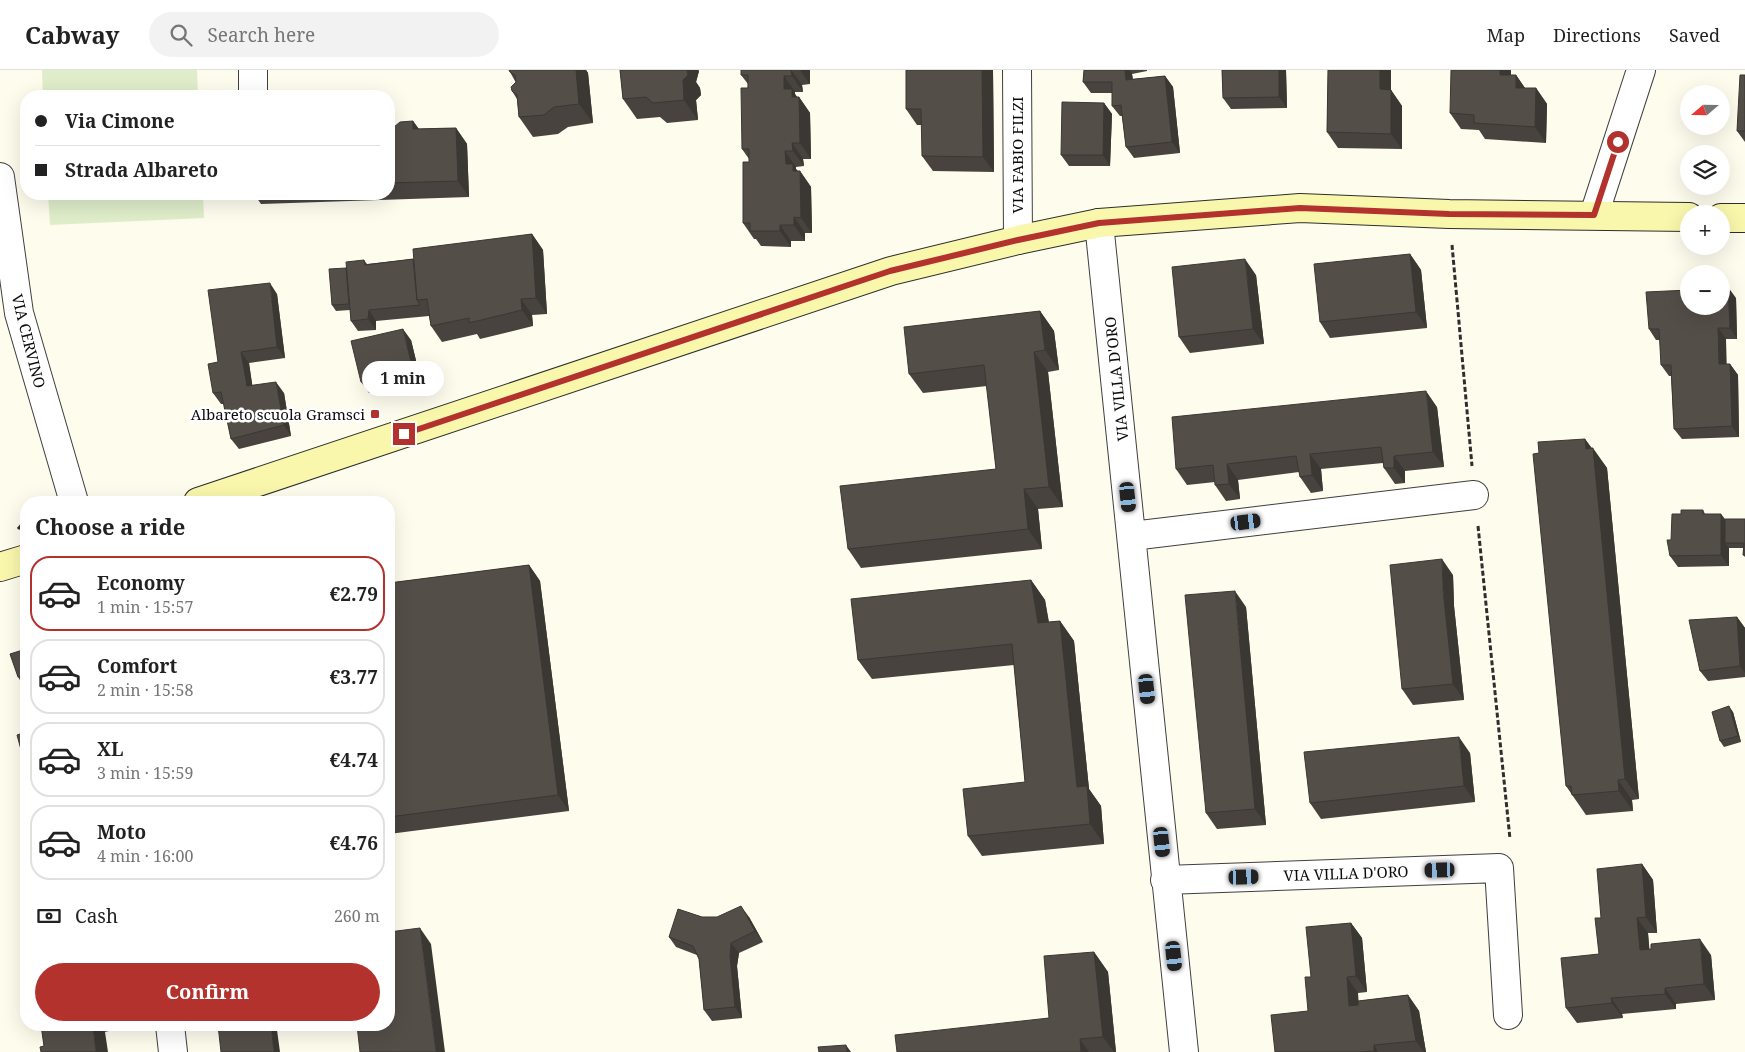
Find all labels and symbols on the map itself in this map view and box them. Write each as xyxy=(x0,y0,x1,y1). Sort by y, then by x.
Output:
north arrow xyxy=(1680,85,1730,135)
street label: VIA FABIO FILZI xyxy=(1007,97,1027,213)
route start xyxy=(1607,131,1629,153)
street label: VIA CERVINO xyxy=(8,292,50,390)
street label: VIA VILLA D'ORO xyxy=(1100,316,1132,442)
callout: 1 min xyxy=(363,362,445,396)
place label: Albareto scuola Gramsci xyxy=(191,404,365,424)
marker: Albareto scuola Gramsci xyxy=(369,408,381,420)
route end xyxy=(393,423,415,445)
car xyxy=(1118,481,1137,513)
car xyxy=(1230,513,1261,531)
car xyxy=(1137,673,1156,705)
car xyxy=(1152,826,1171,858)
street label: VIA VILLA D'ORO xyxy=(1283,861,1409,885)
car xyxy=(1424,862,1455,878)
car xyxy=(1228,869,1259,885)
car xyxy=(1164,940,1183,972)

